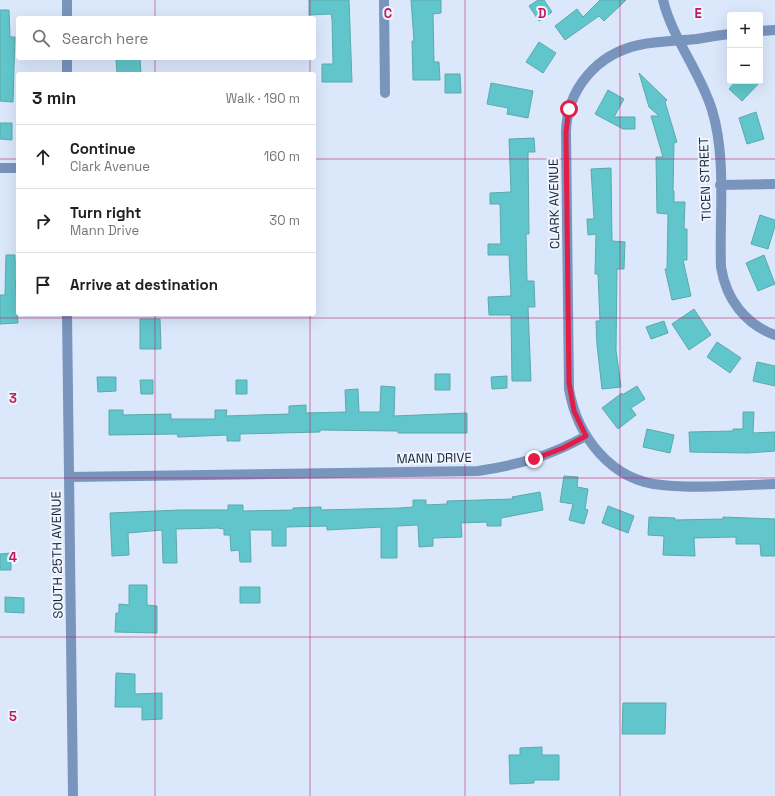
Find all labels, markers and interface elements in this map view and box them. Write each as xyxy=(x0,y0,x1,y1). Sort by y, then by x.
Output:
text: C xyxy=(384,5,392,22)
text: D xyxy=(538,5,547,22)
text: E xyxy=(694,5,702,22)
map controls xyxy=(727,12,763,84)
button: + xyxy=(727,12,763,48)
search box xyxy=(16,16,316,60)
icon: search xyxy=(30,27,52,49)
text: Search here xyxy=(62,29,148,48)
button: − xyxy=(727,48,763,84)
text: 3 min xyxy=(32,87,76,109)
text: Walk · 190 m xyxy=(226,90,300,107)
route start xyxy=(560,100,578,118)
street label: TICEN STREET xyxy=(695,136,715,221)
text: Continue xyxy=(70,139,136,158)
icon: ahead xyxy=(32,146,54,168)
text: 160 m xyxy=(264,148,300,165)
text: Clark Avenue xyxy=(70,158,150,175)
street label: CLARK AVENUE xyxy=(545,159,563,249)
text: Turn right xyxy=(70,203,141,222)
icon: right xyxy=(32,210,54,232)
text: 30 m xyxy=(269,212,300,229)
text: Mann Drive xyxy=(70,222,139,239)
icon: arrive xyxy=(32,274,54,296)
text: Arrive at destination xyxy=(70,275,218,294)
text: 3 xyxy=(9,390,17,407)
street label: MANN DRIVE xyxy=(396,449,472,467)
route end xyxy=(525,450,543,468)
street label: SOUTH 25TH AVENUE xyxy=(47,491,67,619)
text: 4 xyxy=(9,549,17,566)
text: 5 xyxy=(9,708,17,725)

